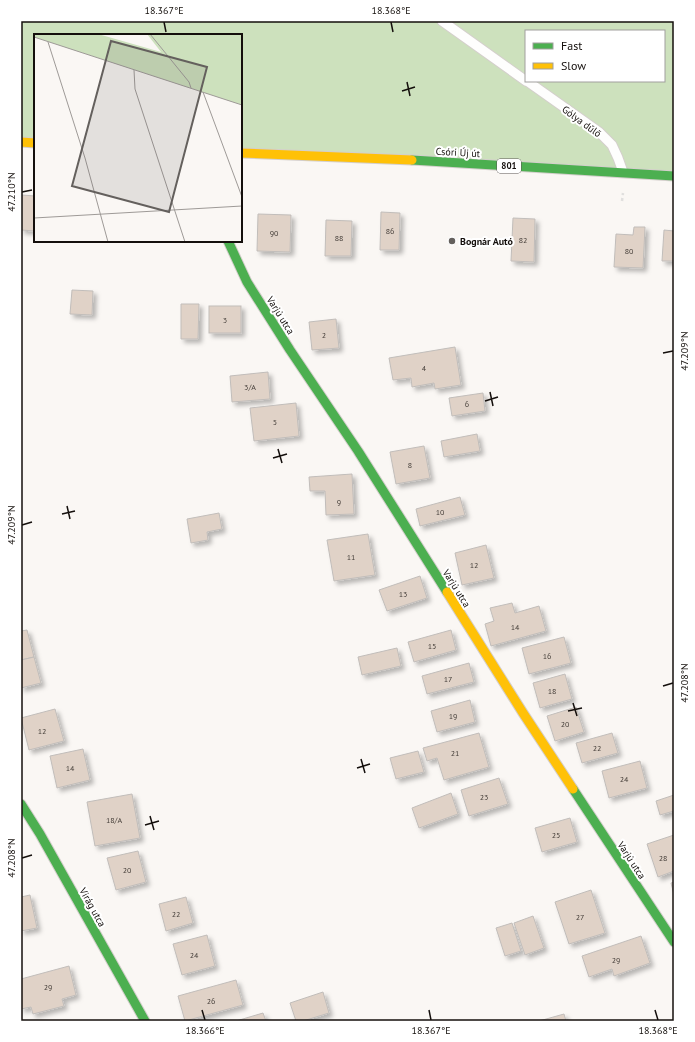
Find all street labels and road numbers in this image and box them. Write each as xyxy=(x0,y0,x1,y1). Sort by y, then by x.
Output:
street label: Gólya dűlő xyxy=(559,103,604,140)
street label: Csóri Új út xyxy=(435,145,481,160)
road number: 801 xyxy=(497,159,521,173)
street label: Varjú utca xyxy=(263,293,297,337)
street label: Varjú utca xyxy=(439,566,473,610)
street label: Varjú utca xyxy=(614,838,649,882)
street label: Virág utca xyxy=(76,884,109,929)

